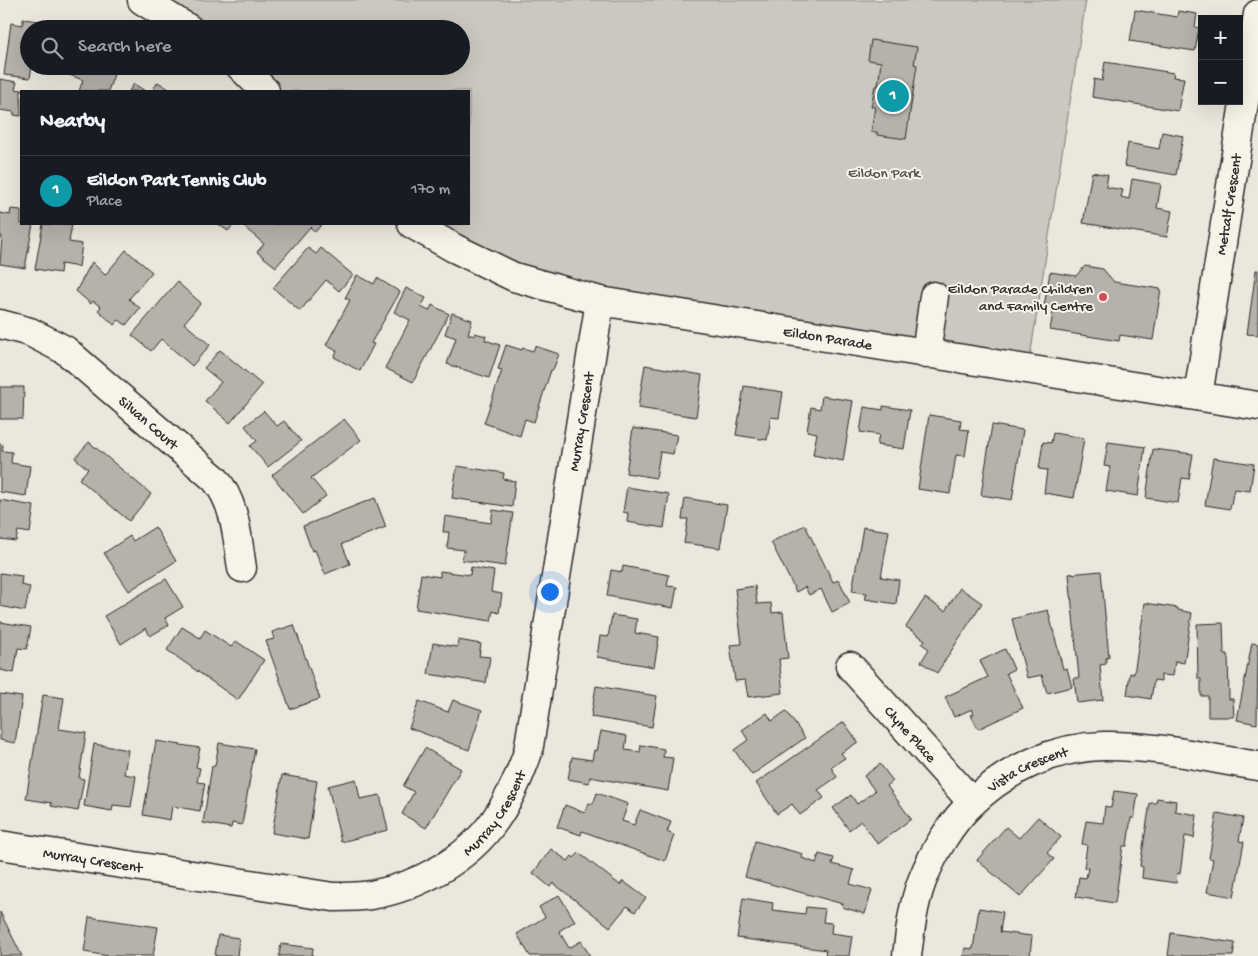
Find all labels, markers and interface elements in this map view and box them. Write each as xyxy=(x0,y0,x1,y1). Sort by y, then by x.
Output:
map controls xyxy=(1198,15,1243,105)
button: + xyxy=(1198,15,1243,60)
search box xyxy=(20,20,470,75)
icon: search xyxy=(38,34,66,62)
text: Search here xyxy=(78,36,172,59)
button: − xyxy=(1198,60,1243,105)
pin: 1 xyxy=(877,77,909,115)
text: Nearby xyxy=(40,110,105,135)
street label: Metcalf Crescent xyxy=(1213,151,1247,256)
park label: Eildon Park xyxy=(848,165,921,183)
text: Eildon Park Tennis Club xyxy=(87,170,267,193)
text: 1 xyxy=(53,181,59,200)
text: 170 m xyxy=(411,181,450,200)
text: Place xyxy=(87,193,122,212)
place label: Eildon Parade Children and Family Centre xyxy=(948,281,1093,316)
marker: Eildon Parade Children and Family Centre xyxy=(1097,291,1109,303)
street label: Eildon Parade xyxy=(782,323,874,355)
street label: Murray Crescent xyxy=(566,369,600,473)
street label: Silvan Court xyxy=(114,393,183,456)
your location xyxy=(537,579,563,605)
street label: Clyne Place xyxy=(879,703,940,767)
street label: Vista Crescent xyxy=(983,743,1072,798)
street label: Murray Crescent xyxy=(460,767,532,861)
street label: Murray Crescent xyxy=(42,845,145,878)

